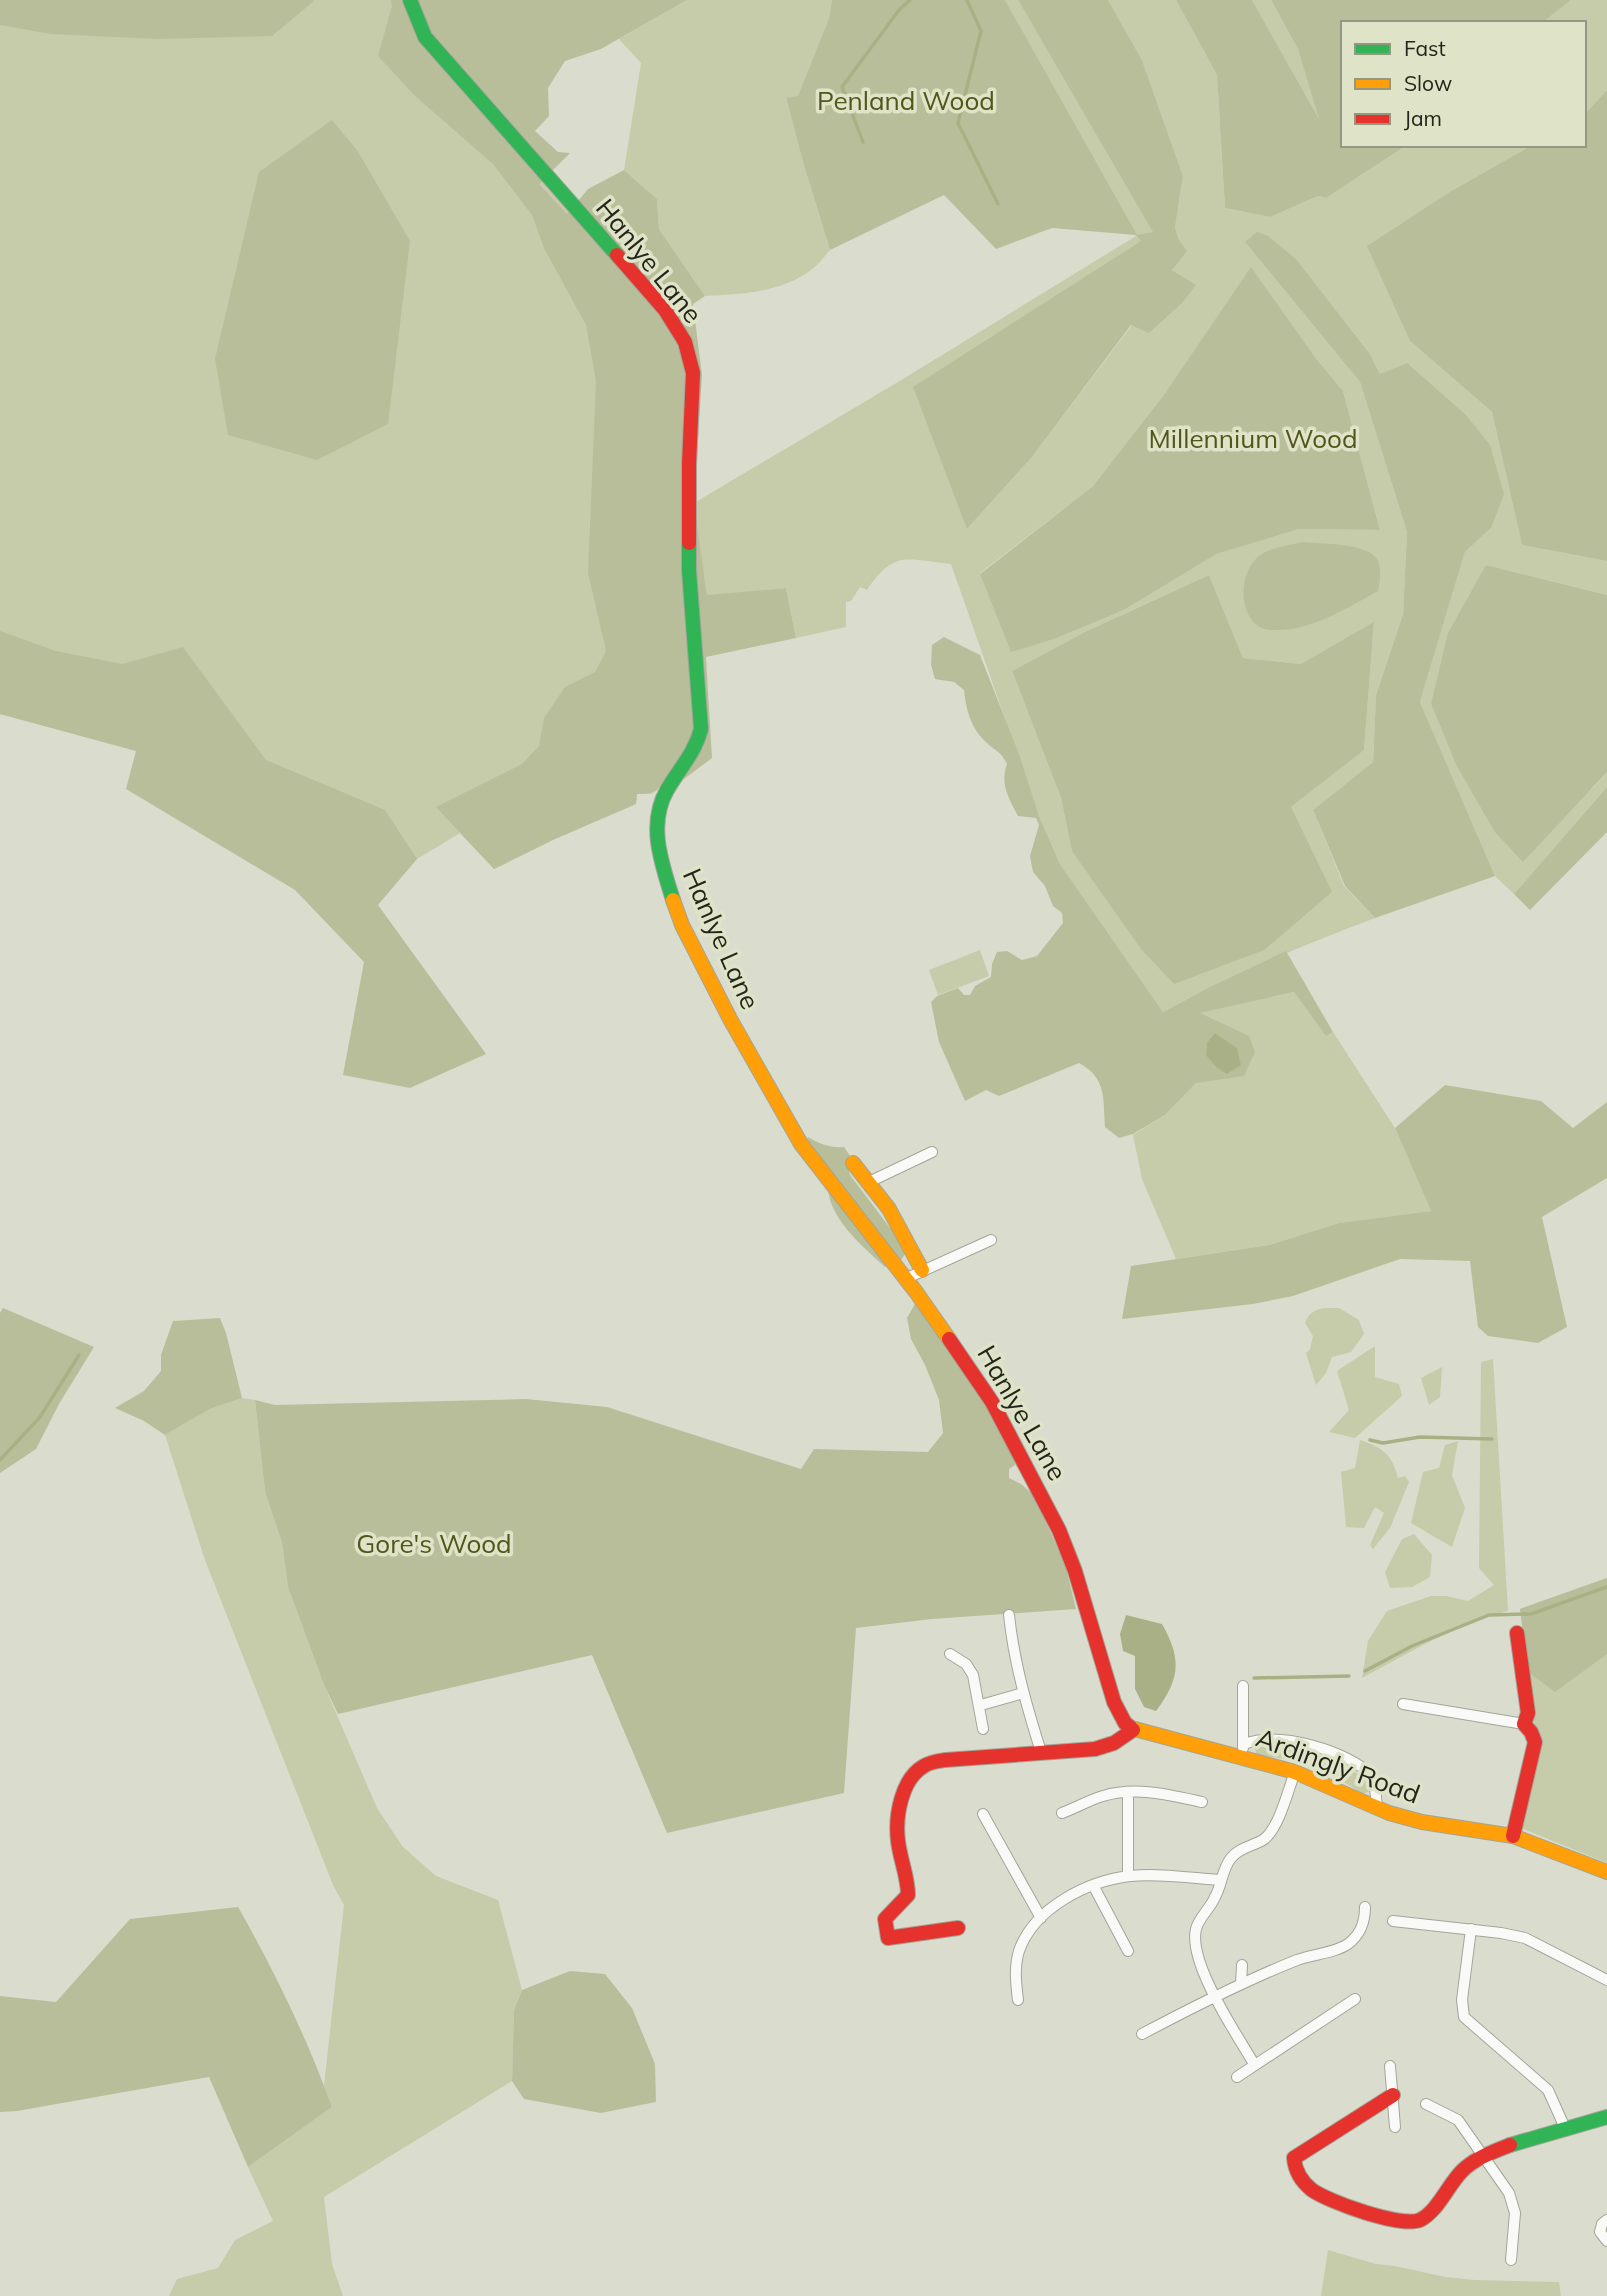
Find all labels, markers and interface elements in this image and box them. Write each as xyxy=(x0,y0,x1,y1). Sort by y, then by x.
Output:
legend xyxy=(1341,21,1586,147)
text: Fast xyxy=(1404,35,1446,61)
text: Slow xyxy=(1404,70,1452,96)
park label: Penland Wood xyxy=(817,84,995,117)
text: Jam xyxy=(1404,105,1442,131)
street label: Hanlye Lane xyxy=(589,192,710,330)
park label: Millennium Wood xyxy=(1149,422,1357,455)
street label: Hanlye Lane xyxy=(676,863,767,1014)
street label: Hanlye Lane xyxy=(970,1339,1074,1486)
park label: Gore's Wood xyxy=(356,1527,512,1560)
street label: Ardingly Road xyxy=(1252,1721,1424,1810)

